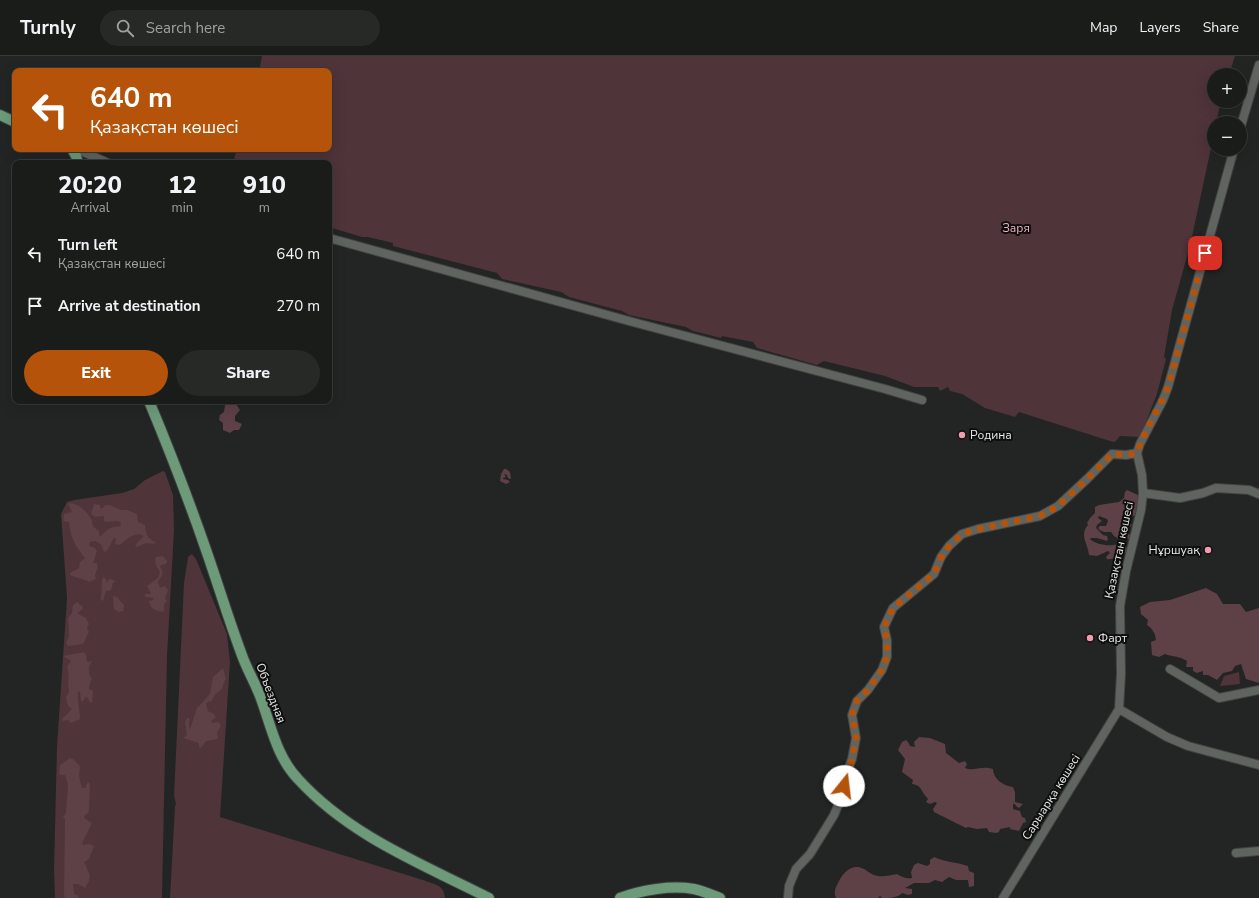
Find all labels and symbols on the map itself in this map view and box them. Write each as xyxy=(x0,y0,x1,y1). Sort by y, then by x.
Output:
park label: Заря xyxy=(1002,220,1030,236)
pin xyxy=(1188,236,1222,270)
place label: Родина xyxy=(970,427,1012,443)
marker: Родина xyxy=(957,430,967,440)
street label: Қазақстан көшесі xyxy=(1101,500,1137,600)
place label: Нұршуақ xyxy=(1149,542,1200,558)
marker: Нұршуақ xyxy=(1203,545,1213,555)
place label: Фарт xyxy=(1098,630,1128,646)
marker: Фарт xyxy=(1085,633,1095,643)
street label: Объездная xyxy=(252,661,290,725)
street label: Сарыарқа көшесі xyxy=(1018,751,1084,843)
position arrow xyxy=(823,765,865,807)

